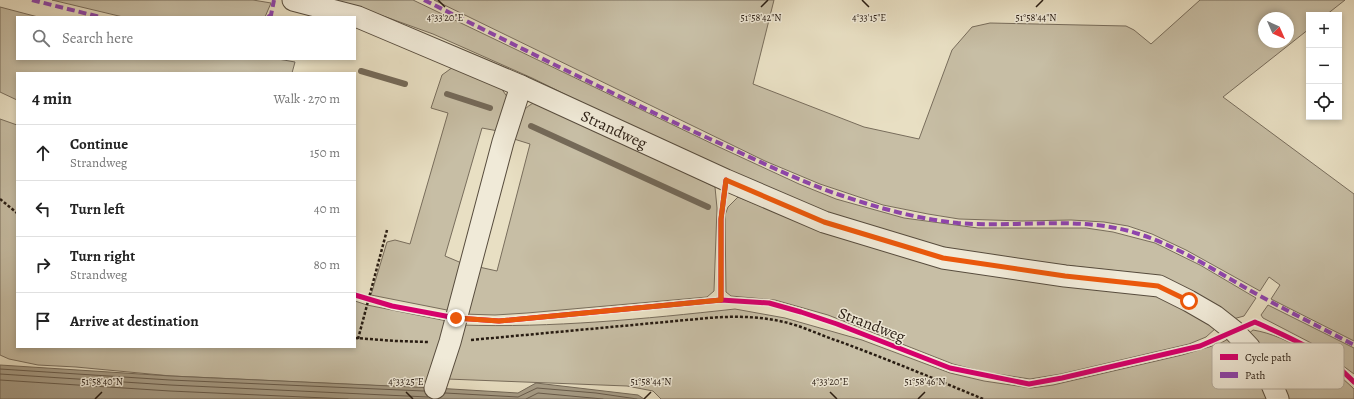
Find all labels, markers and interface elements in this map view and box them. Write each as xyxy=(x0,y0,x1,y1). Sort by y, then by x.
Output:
text: 4°33'20"E xyxy=(427,11,463,24)
text: 51°58'42"N xyxy=(740,11,782,24)
text: 4°33'15"E xyxy=(852,11,886,24)
text: 51°58'44"N xyxy=(1016,11,1056,24)
north arrow xyxy=(1258,12,1294,48)
map controls xyxy=(1306,12,1342,120)
button: + xyxy=(1306,12,1342,48)
search box xyxy=(16,16,356,60)
icon: search xyxy=(30,27,52,49)
text: Search here xyxy=(62,28,133,48)
button: − xyxy=(1306,48,1342,84)
button: locate xyxy=(1306,84,1342,120)
text: 4 min xyxy=(32,87,72,110)
text: Walk · 270 m xyxy=(274,90,340,107)
street label: Strandweg xyxy=(577,105,651,154)
text: Continue xyxy=(70,134,128,154)
icon: ahead xyxy=(32,142,54,164)
text: 150 m xyxy=(310,144,340,161)
text: Strandweg xyxy=(70,154,127,171)
icon: left xyxy=(32,198,54,220)
text: Turn left xyxy=(70,199,125,219)
text: 40 m xyxy=(314,200,340,217)
text: Turn right xyxy=(70,246,135,266)
icon: right xyxy=(32,254,54,276)
text: 80 m xyxy=(313,256,340,273)
text: Strandweg xyxy=(70,266,127,283)
route start xyxy=(1180,292,1198,310)
street label: Strandweg xyxy=(835,302,909,348)
route end xyxy=(447,309,465,327)
icon: arrive xyxy=(32,310,54,332)
text: Arrive at destination xyxy=(70,311,199,331)
legend xyxy=(1212,343,1344,389)
text: Cycle path xyxy=(1245,350,1292,365)
text: Path xyxy=(1245,368,1266,383)
text: 51°58'40"N xyxy=(81,375,123,388)
text: 4°33'25"E xyxy=(388,375,424,388)
text: 51°58'44"N xyxy=(631,375,671,388)
text: 4°33'20"E xyxy=(812,375,848,388)
text: 51°58'46"N xyxy=(905,375,945,388)

